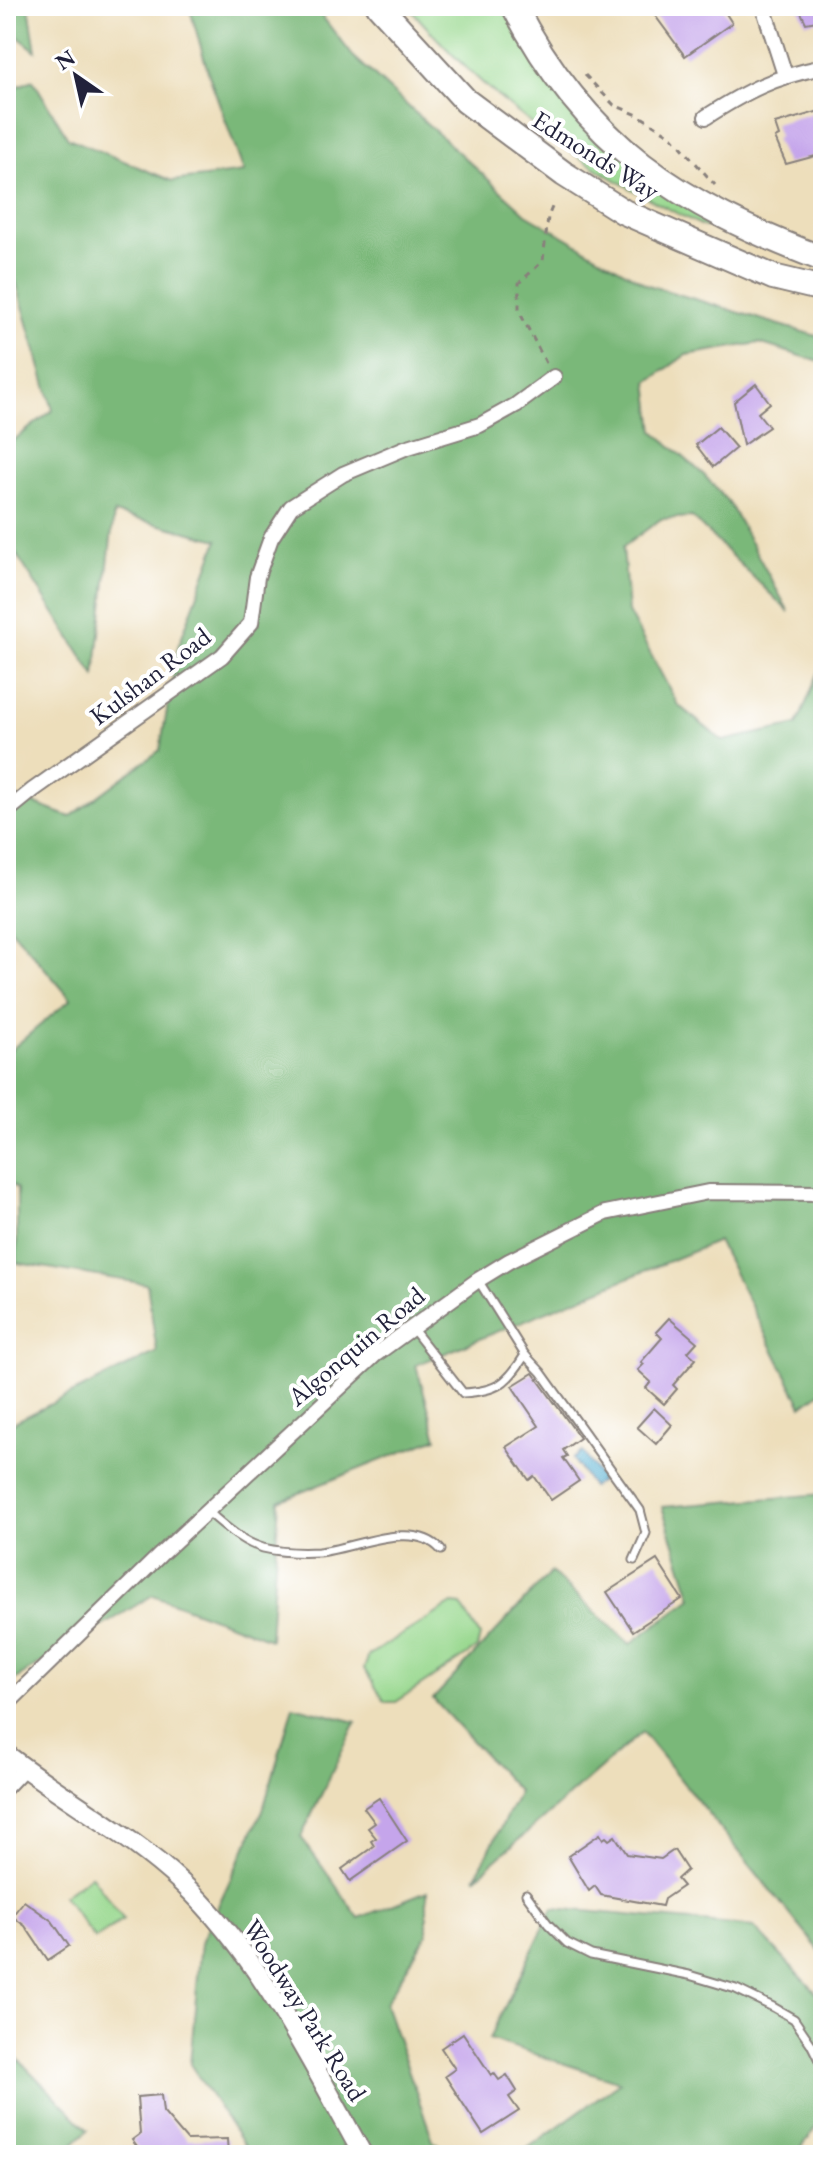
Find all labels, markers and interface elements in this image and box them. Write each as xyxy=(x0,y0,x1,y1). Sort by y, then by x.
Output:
north arrow xyxy=(36,36,116,116)
text: N xyxy=(50,43,81,77)
street label: Edmonds Way xyxy=(526,103,666,208)
street label: Kulshan Road xyxy=(83,619,218,733)
street label: Algonquin Road xyxy=(280,1278,432,1414)
street label: Woodway Park Road xyxy=(235,1913,375,2108)

